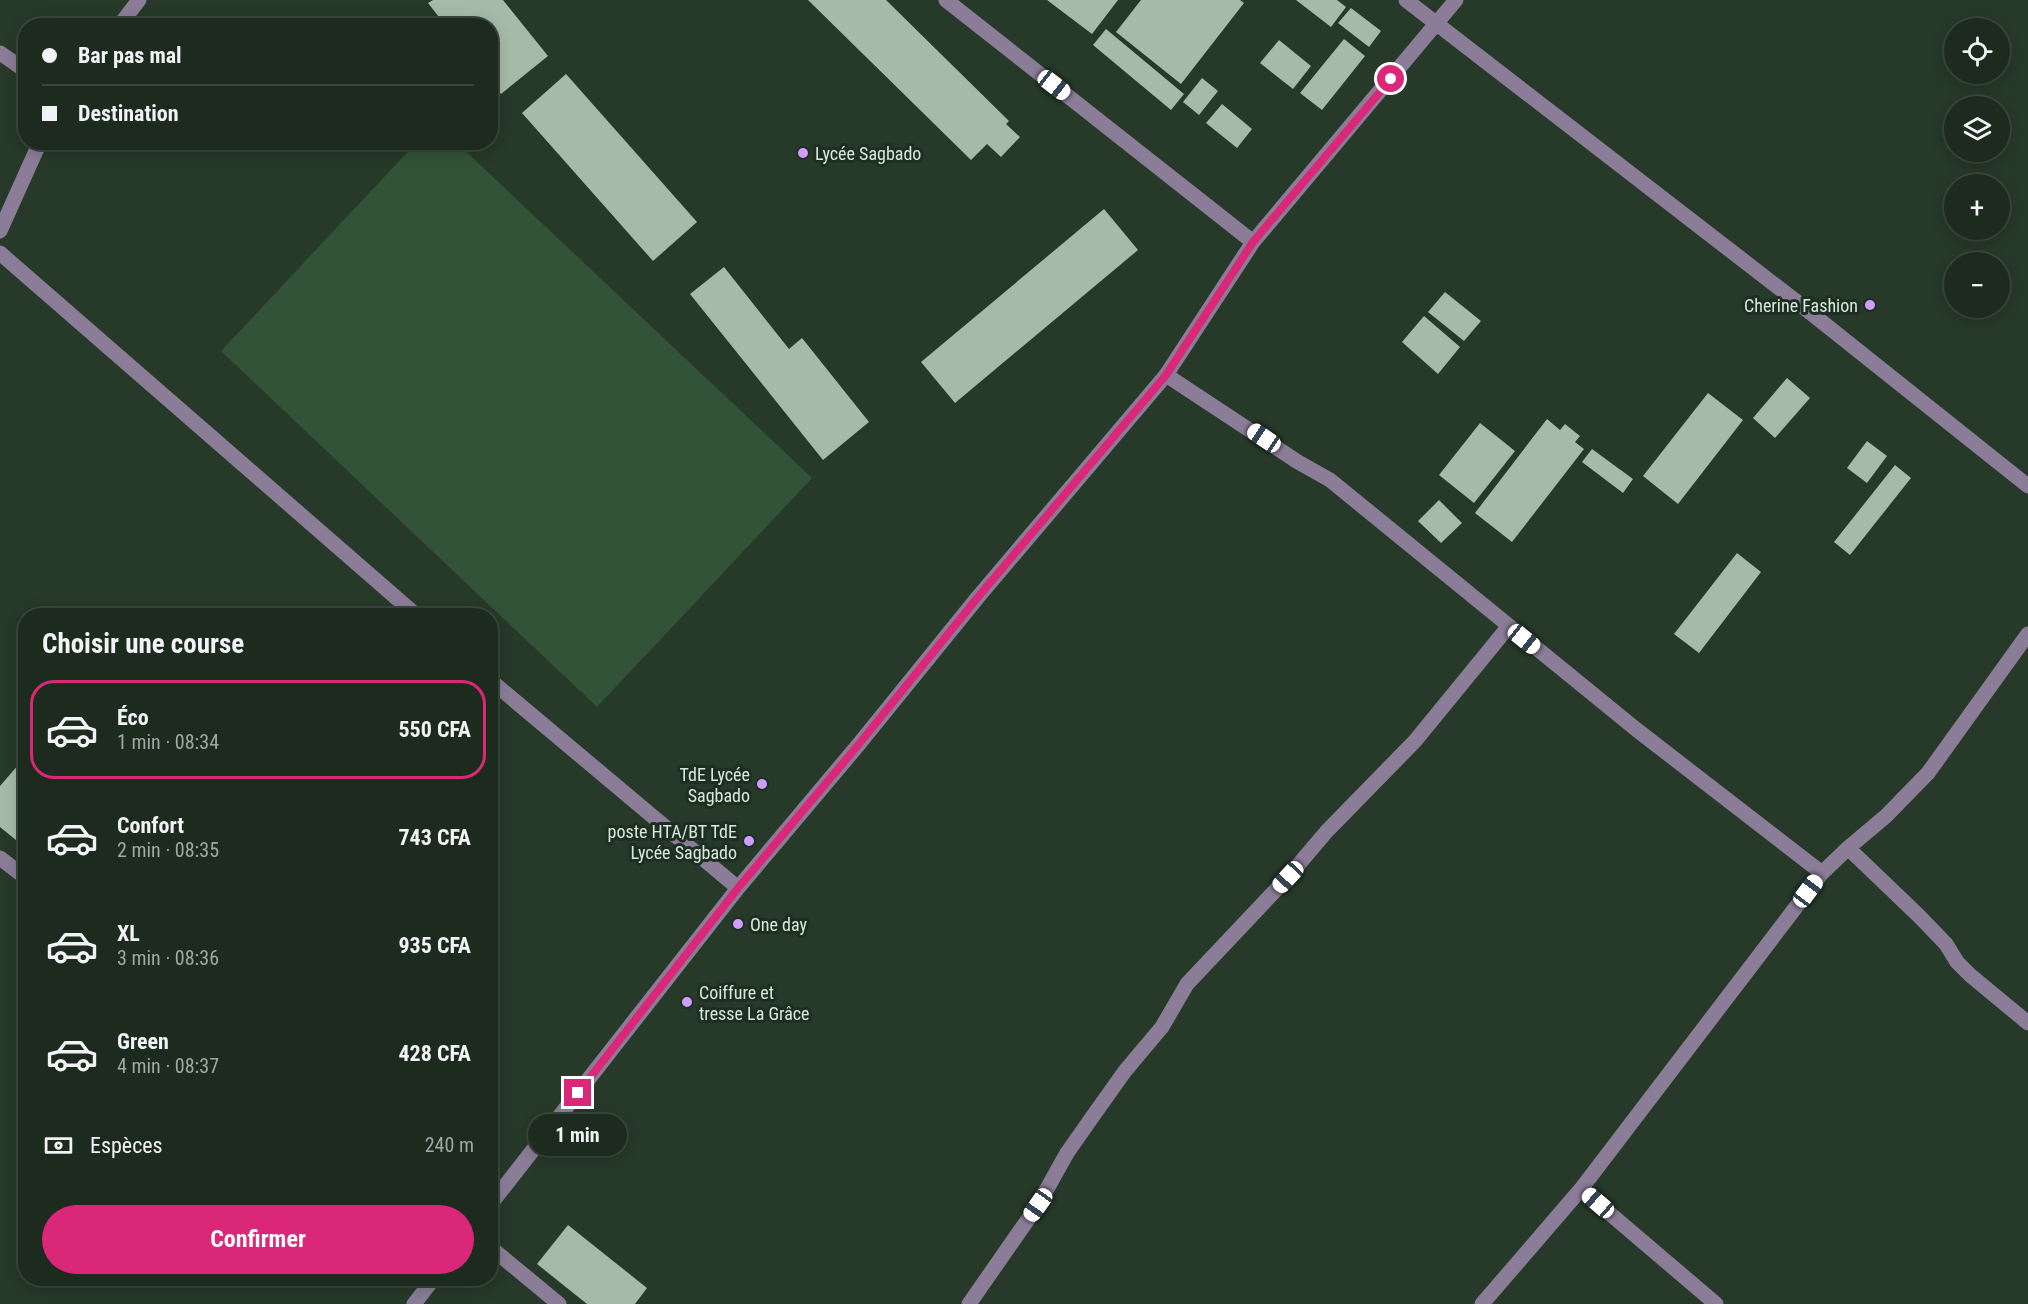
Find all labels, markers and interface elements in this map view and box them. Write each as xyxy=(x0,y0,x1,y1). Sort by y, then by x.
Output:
map controls xyxy=(1944,18,2010,318)
button: locate xyxy=(1944,18,2010,84)
text: Bar pas mal xyxy=(78,43,182,68)
route start xyxy=(1377,65,1404,92)
car xyxy=(1034,67,1074,103)
button: layers xyxy=(1944,96,2010,162)
text: Destination xyxy=(78,101,179,126)
place label: Lycée Sagbado xyxy=(815,143,921,164)
marker: Lycée Sagbado xyxy=(796,146,810,160)
button: + xyxy=(1944,174,2010,240)
button: − xyxy=(1944,252,2010,318)
place label: Cherine Fashion xyxy=(1744,295,1858,316)
marker: Cherine Fashion xyxy=(1863,298,1877,312)
car xyxy=(1244,420,1284,456)
car xyxy=(1504,621,1544,657)
text: Choisir une course xyxy=(42,628,244,660)
icon: car xyxy=(45,703,99,757)
text: Éco xyxy=(117,705,149,730)
text: 550 CFA xyxy=(398,717,471,742)
text: 1 min · 08:34 xyxy=(117,730,219,754)
place label: TdE Lycée Sagbado xyxy=(680,764,750,806)
marker: TdE Lycée Sagbado xyxy=(755,777,769,791)
icon: car xyxy=(45,811,99,865)
text: Confort xyxy=(117,813,184,838)
place label: poste HTA/BT TdE Lycée Sagbado xyxy=(608,821,737,863)
text: 743 CFA xyxy=(398,825,471,850)
marker: poste HTA/BT TdE Lycée Sagbado xyxy=(742,834,756,848)
text: 2 min · 08:35 xyxy=(117,838,219,862)
car xyxy=(1269,858,1307,896)
car xyxy=(1790,871,1826,911)
place label: One day xyxy=(750,914,808,935)
marker: One day xyxy=(731,917,745,931)
icon: car xyxy=(45,919,99,973)
text: XL xyxy=(117,921,140,946)
text: 935 CFA xyxy=(398,933,471,958)
text: 3 min · 08:36 xyxy=(117,946,219,970)
place label: Coiffure et tresse La Grâce xyxy=(699,982,810,1024)
marker: Coiffure et tresse La Grâce xyxy=(680,995,694,1009)
icon: car xyxy=(45,1027,99,1081)
text: Green xyxy=(117,1029,169,1054)
text: 428 CFA xyxy=(398,1041,471,1066)
text: 4 min · 08:37 xyxy=(117,1054,219,1078)
route end xyxy=(564,1079,591,1106)
callout: 1 min xyxy=(528,1114,628,1156)
text: 1 min xyxy=(555,1123,600,1147)
icon: cash xyxy=(42,1129,75,1162)
text: Espèces xyxy=(90,1133,163,1158)
text: 240 m xyxy=(425,1133,474,1157)
car xyxy=(1579,1184,1617,1222)
car xyxy=(1020,1185,1056,1225)
button: Confirmer xyxy=(42,1205,474,1274)

